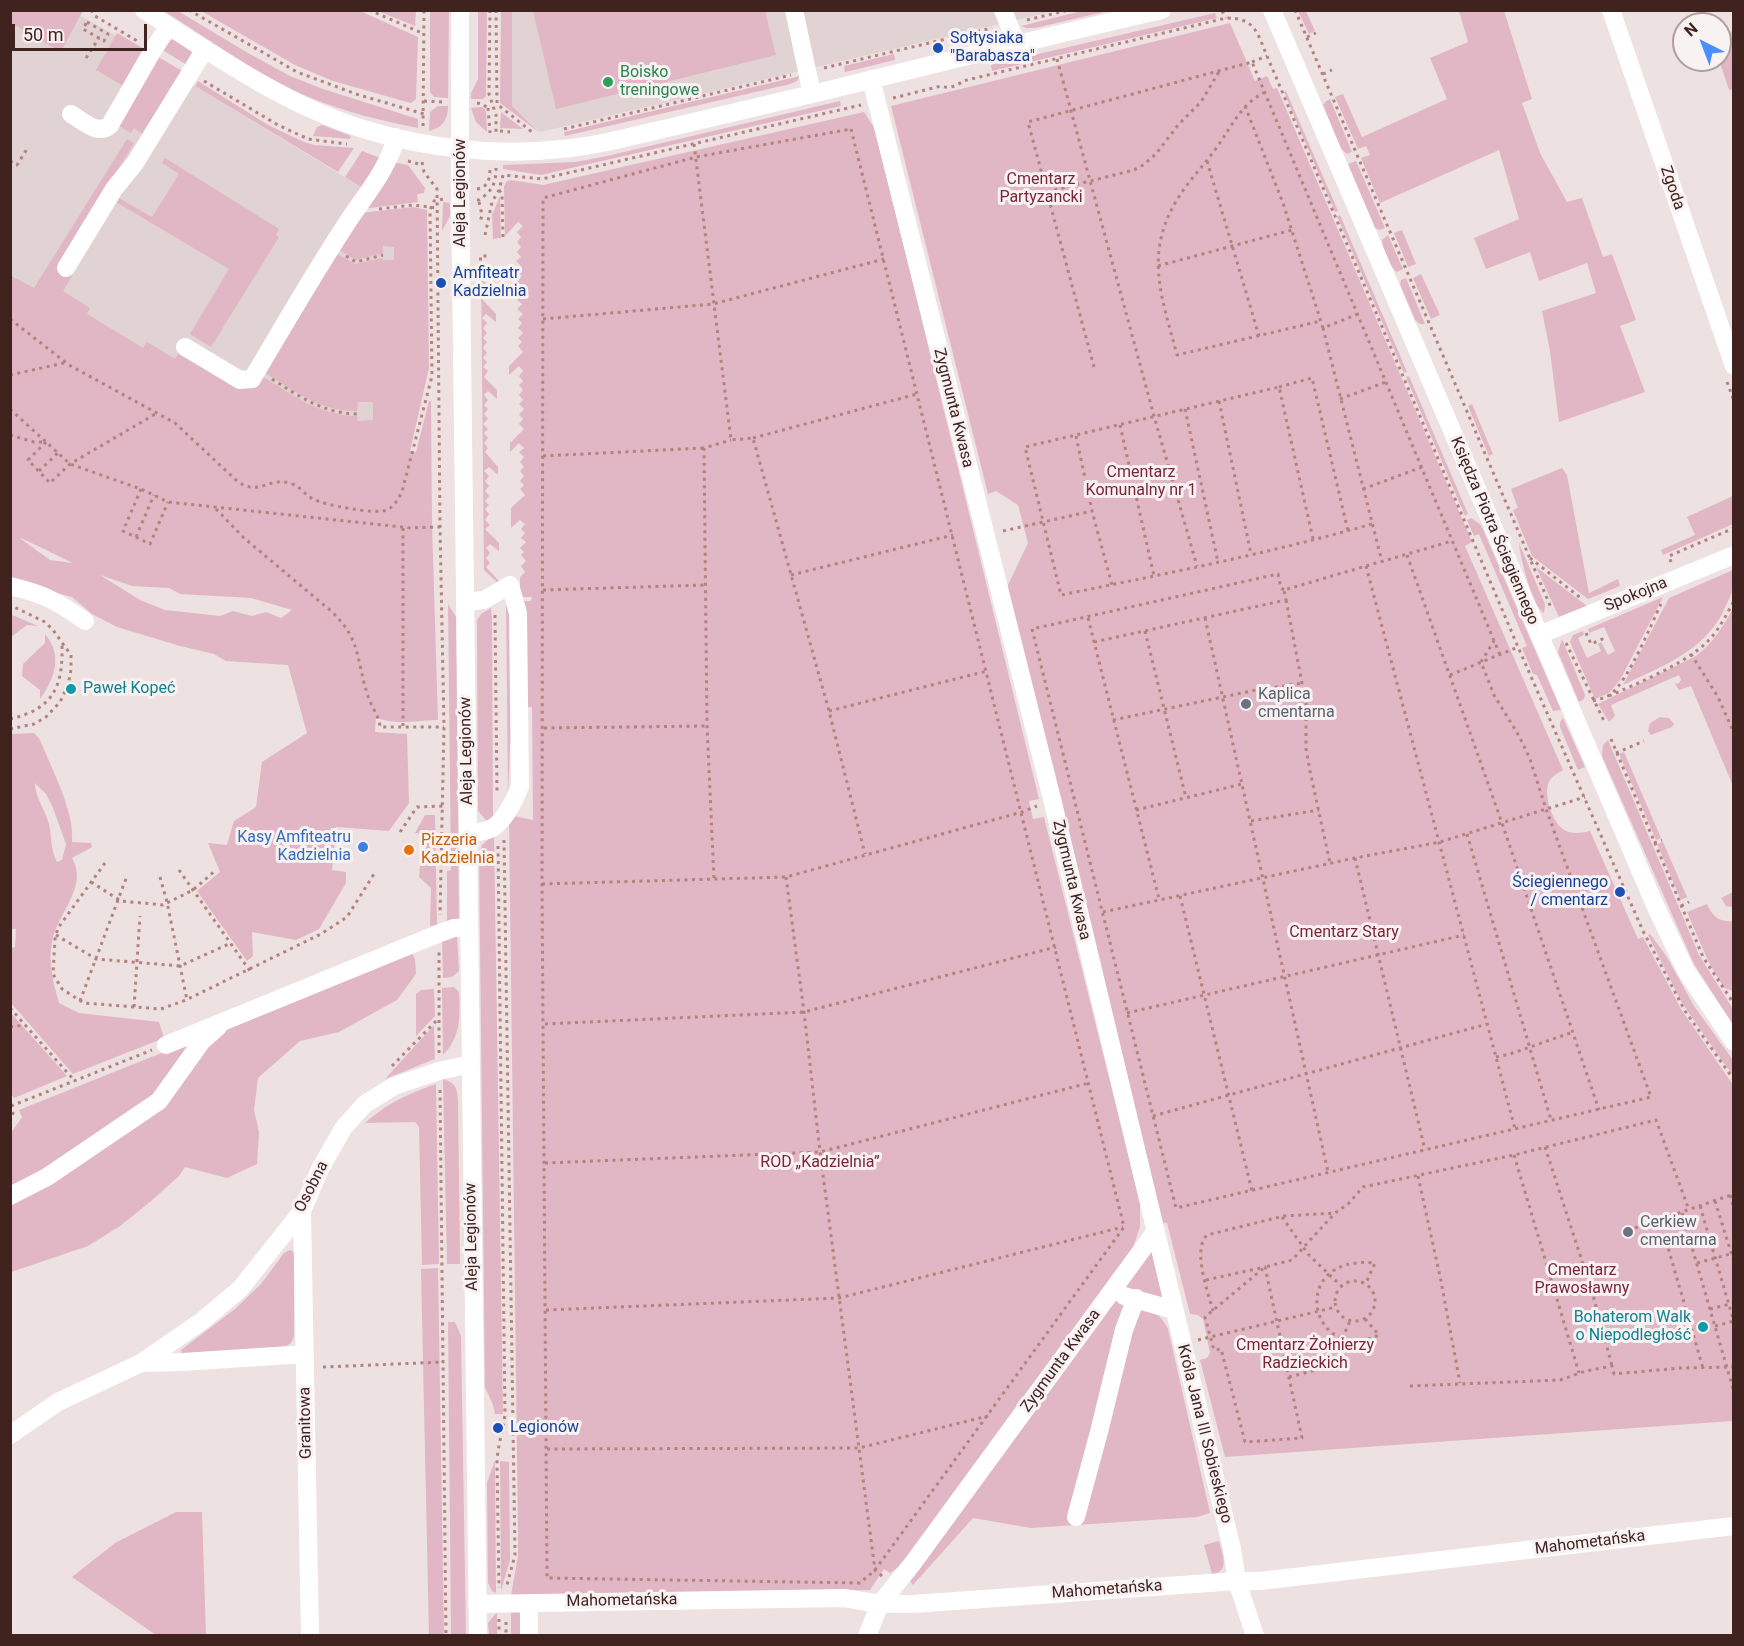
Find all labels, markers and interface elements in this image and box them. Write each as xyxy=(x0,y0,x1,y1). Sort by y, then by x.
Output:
scale bar xyxy=(15,12,150,50)
north arrow xyxy=(1672,12,1732,72)
text: N xyxy=(1680,19,1702,41)
text: 50 m xyxy=(23,24,63,45)
place label: Sołtysiaka "Barabasza" xyxy=(950,29,1035,67)
marker: Sołtysiaka "Barabasza" xyxy=(931,41,945,55)
place label: Boisko treningowe xyxy=(620,63,699,101)
marker: Boisko treningowe xyxy=(601,75,615,89)
street label: Aleja Legionów xyxy=(451,139,471,247)
street label: Zgoda xyxy=(1656,163,1688,213)
park label: Cmentarz Partyzancki xyxy=(999,170,1083,208)
place label: Amfiteatr Kadzielnia xyxy=(453,264,526,302)
marker: Amfiteatr Kadzielnia xyxy=(434,276,448,290)
street label: Zygmunta Kwasa xyxy=(929,346,977,470)
street label: Księdza Piotra Ściegiennego xyxy=(1446,434,1542,628)
park label: Cmentarz Komunalny nr 1 xyxy=(1086,463,1196,501)
street label: Spokojna xyxy=(1602,574,1670,616)
place label: Paweł Kopeć xyxy=(83,679,175,699)
marker: Paweł Kopeć xyxy=(64,682,78,696)
place label: Kaplica cmentarna xyxy=(1258,685,1335,723)
street label: Aleja Legionów xyxy=(456,697,478,805)
marker: Kaplica cmentarna xyxy=(1239,697,1253,711)
street label: Zygmunta Kwasa xyxy=(1048,818,1094,942)
place label: Kasy Amfiteatru Kadzielnia xyxy=(237,828,351,866)
place label: Pizzeria Kadzielnia xyxy=(421,831,494,869)
marker: Kasy Amfiteatru Kadzielnia xyxy=(356,840,370,854)
marker: Pizzeria Kadzielnia xyxy=(402,843,416,857)
place label: Ściegiennego / cmentarz xyxy=(1512,873,1608,911)
marker: Ściegiennego / cmentarz xyxy=(1613,885,1627,899)
park label: Cmentarz Stary xyxy=(1289,923,1399,943)
park label: ROD „Kadzielnia” xyxy=(760,1153,880,1173)
street label: Osobna xyxy=(291,1158,333,1216)
street label: Aleja Legionów xyxy=(461,1183,483,1291)
place label: Cerkiew cmentarna xyxy=(1640,1213,1717,1251)
marker: Cerkiew cmentarna xyxy=(1621,1225,1635,1239)
park label: Cmentarz Prawosławny xyxy=(1535,1261,1629,1299)
street label: Zygmunta Kwasa xyxy=(1017,1306,1105,1416)
place label: Bohaterom Walk o Niepodległość xyxy=(1574,1308,1691,1346)
marker: Bohaterom Walk o Niepodległość xyxy=(1696,1320,1710,1334)
park label: Cmentarz Żołnierzy Radzieckich xyxy=(1236,1336,1374,1374)
street label: Króla Jana III Sobieskiego xyxy=(1172,1342,1236,1526)
street label: Granitowa xyxy=(296,1387,316,1459)
place label: Legionów xyxy=(510,1418,579,1438)
marker: Legionów xyxy=(491,1421,505,1435)
street label: Mahometańska xyxy=(1534,1527,1646,1559)
street label: Mahometańska xyxy=(1051,1577,1163,1603)
street label: Mahometańska xyxy=(566,1590,678,1612)

